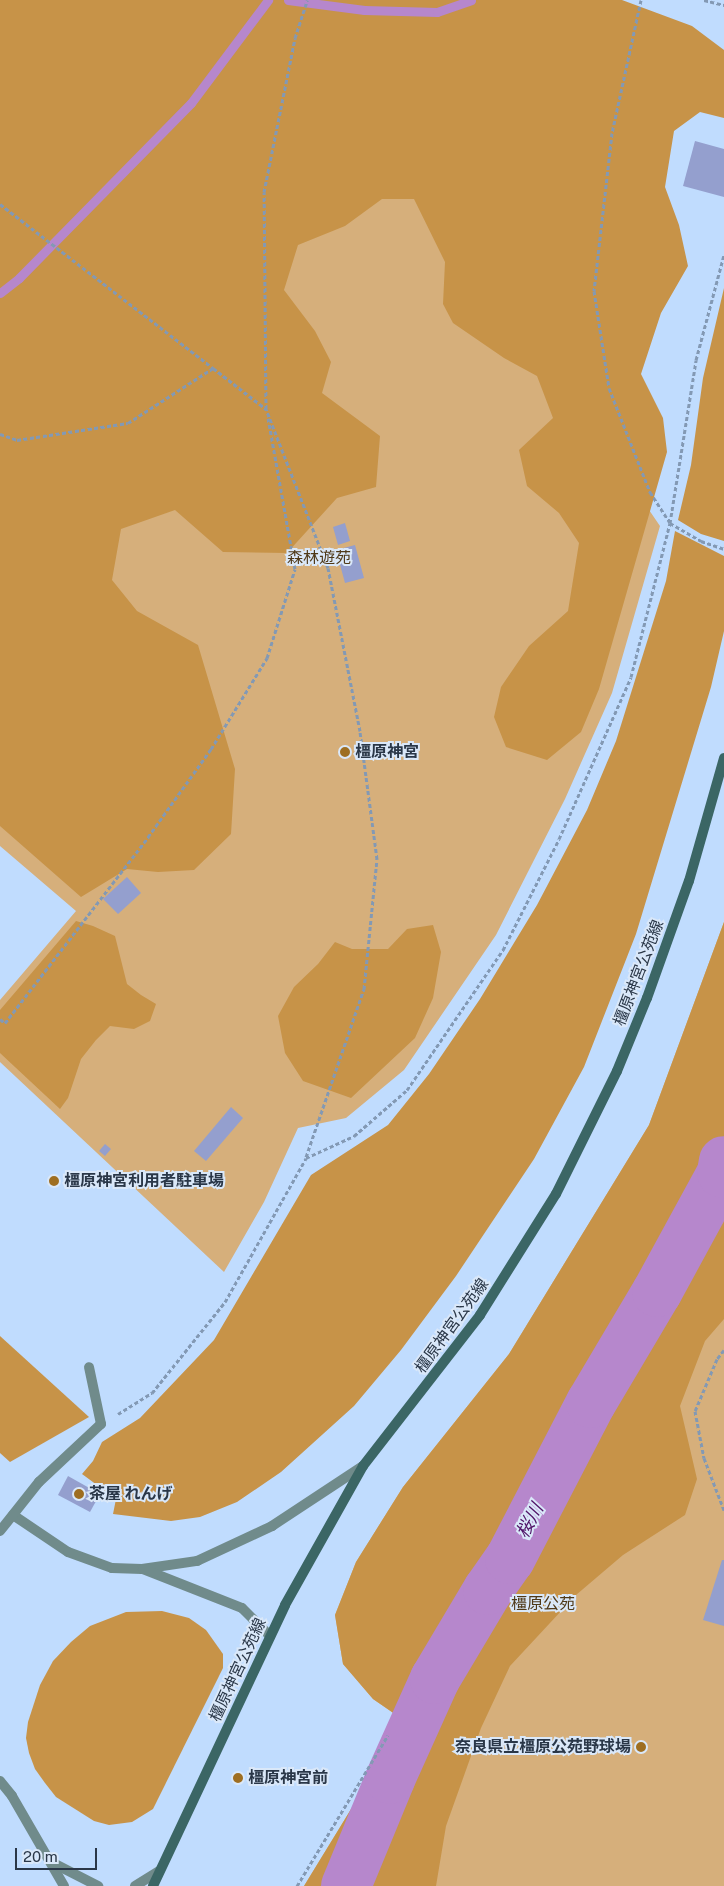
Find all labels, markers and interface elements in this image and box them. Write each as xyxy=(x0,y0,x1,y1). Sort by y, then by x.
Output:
park label: 森林遊苑 xyxy=(287,548,351,568)
place label: 橿原神宮 xyxy=(355,742,419,762)
marker: 橿原神宮 xyxy=(339,746,351,758)
street label: 橿原神宮公苑線 xyxy=(610,917,668,1029)
place label: 橿原神宮利用者駐車場 xyxy=(64,1171,224,1191)
marker: 橿原神宮利用者駐車場 xyxy=(48,1175,60,1187)
street label: 橿原神宮公苑線 xyxy=(411,1275,493,1377)
place label: 茶屋 れんげ xyxy=(89,1484,173,1504)
marker: 茶屋 れんげ xyxy=(73,1488,85,1500)
water label: 桜川 xyxy=(512,1500,548,1542)
park label: 橿原公苑 xyxy=(511,1594,575,1614)
street label: 橿原神宮公苑線 xyxy=(206,1615,270,1725)
place label: 奈良県立橿原公苑野球場 xyxy=(455,1737,631,1757)
marker: 奈良県立橿原公苑野球場 xyxy=(635,1741,647,1753)
place label: 橿原神宮前 xyxy=(248,1768,328,1788)
marker: 橿原神宮前 xyxy=(232,1772,244,1784)
scale bar xyxy=(18,1838,100,1870)
text: 20 m xyxy=(23,1848,58,1865)

